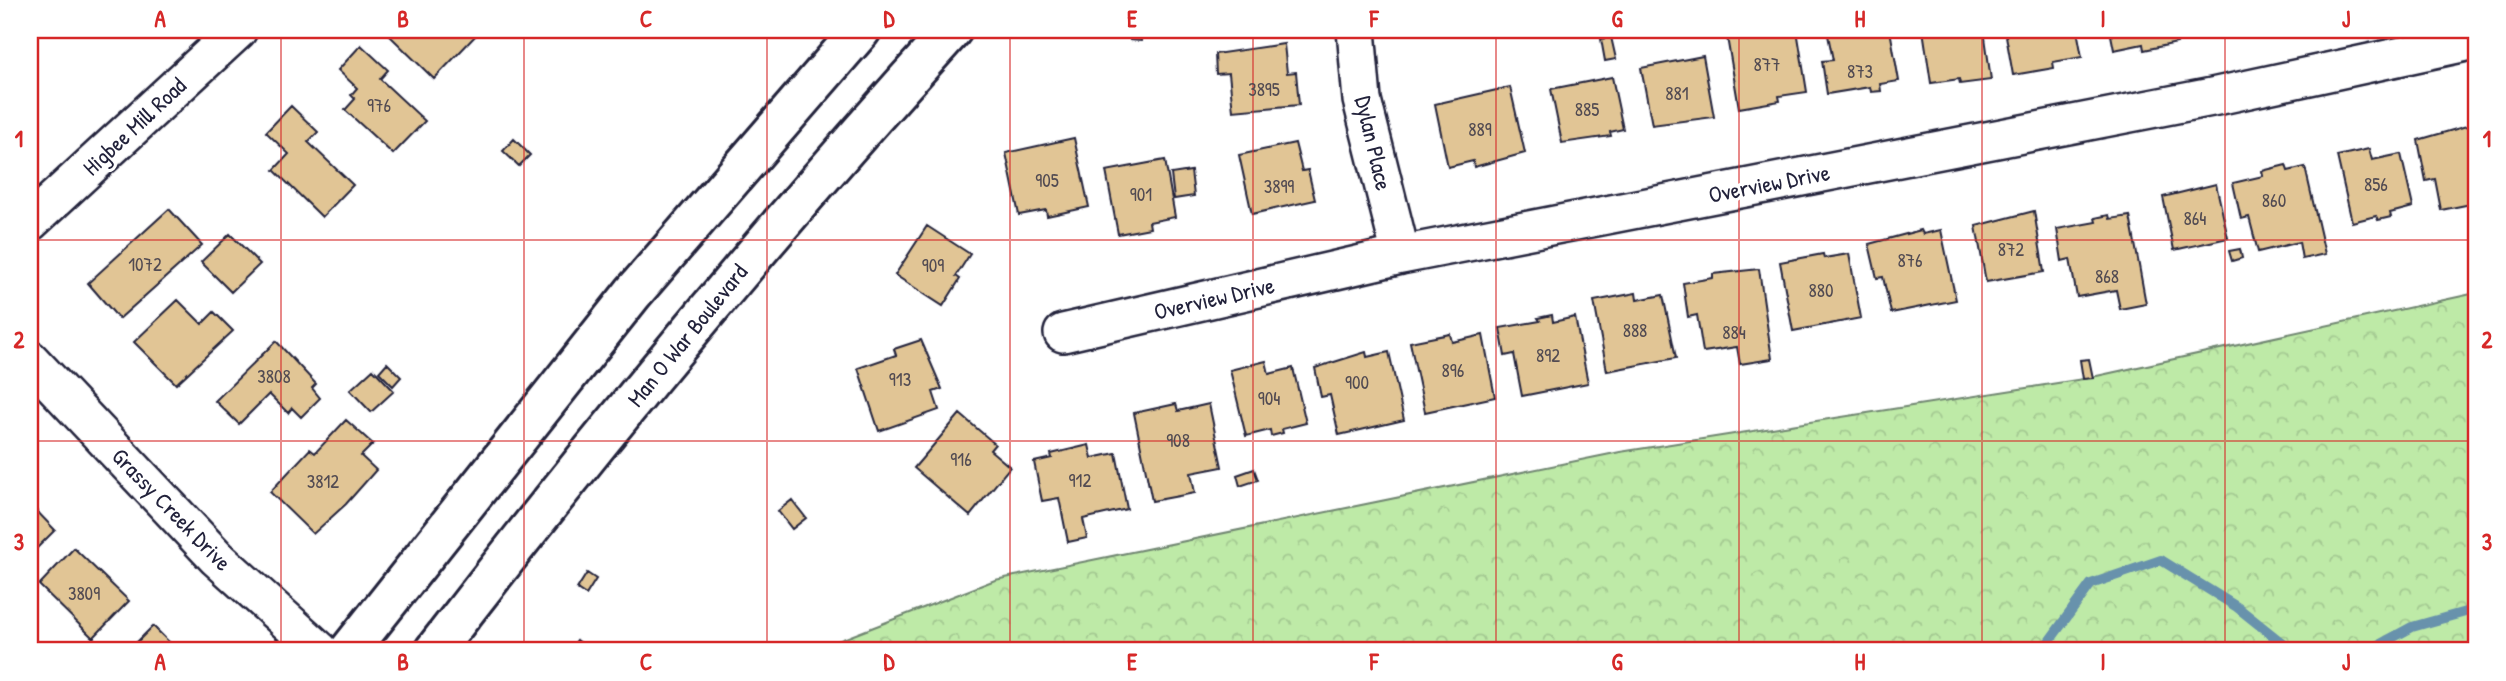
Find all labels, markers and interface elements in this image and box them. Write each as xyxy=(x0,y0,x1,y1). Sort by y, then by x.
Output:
text: A xyxy=(154,3,166,34)
text: B xyxy=(397,3,409,34)
text: C xyxy=(640,3,652,34)
text: D xyxy=(884,3,896,34)
text: E xyxy=(1127,3,1138,34)
text: F xyxy=(1369,3,1380,34)
text: G xyxy=(1611,3,1623,34)
text: H xyxy=(1855,3,1866,34)
text: I xyxy=(2100,3,2106,34)
text: J xyxy=(2342,3,2351,34)
house number: 877 xyxy=(1753,51,1781,77)
house number: 873 xyxy=(1847,58,1873,84)
street label: Higbee Mill Road xyxy=(76,70,192,182)
house number: 3895 xyxy=(1248,76,1280,102)
house number: 881 xyxy=(1665,80,1689,106)
house number: 976 xyxy=(367,92,391,118)
street label: Dylan Place xyxy=(1348,93,1400,193)
house number: 885 xyxy=(1575,96,1599,122)
house number: 889 xyxy=(1468,116,1492,142)
text: 1 xyxy=(15,123,23,154)
text: 1 xyxy=(2483,123,2491,154)
street label: Overview Drive xyxy=(1706,156,1832,210)
house number: 905 xyxy=(1035,167,1059,193)
house number: 856 xyxy=(2364,171,2388,197)
house number: 3899 xyxy=(1264,173,1294,199)
house number: 901 xyxy=(1130,181,1152,207)
house number: 860 xyxy=(2262,187,2286,213)
house number: 864 xyxy=(2184,205,2206,231)
house number: 872 xyxy=(1998,236,2024,262)
house number: 876 xyxy=(1897,247,1923,273)
house number: 1072 xyxy=(128,251,162,277)
house number: 909 xyxy=(922,252,944,278)
street label: Man O War Boulevard xyxy=(620,257,754,413)
house number: 868 xyxy=(2095,263,2119,289)
street label: Overview Drive xyxy=(1151,269,1277,327)
house number: 880 xyxy=(1809,277,1833,303)
house number: 888 xyxy=(1623,317,1647,343)
house number: 884 xyxy=(1722,319,1746,345)
text: 2 xyxy=(14,324,25,355)
text: 2 xyxy=(2482,324,2493,355)
house number: 892 xyxy=(1536,342,1560,368)
house number: 896 xyxy=(1442,357,1464,383)
house number: 3808 xyxy=(257,363,291,389)
house number: 913 xyxy=(889,366,911,392)
house number: 900 xyxy=(1345,369,1369,395)
house number: 904 xyxy=(1258,385,1280,411)
house number: 908 xyxy=(1166,427,1190,453)
street label: Grassy Creek Drive xyxy=(105,441,239,577)
house number: 916 xyxy=(950,446,972,472)
house number: 912 xyxy=(1069,467,1091,493)
house number: 3812 xyxy=(307,468,339,494)
text: 3 xyxy=(14,526,24,557)
text: 3 xyxy=(2482,526,2492,557)
house number: 3809 xyxy=(68,580,100,606)
text: A xyxy=(154,646,166,677)
text: B xyxy=(397,646,409,677)
text: C xyxy=(640,646,652,677)
text: D xyxy=(884,646,896,677)
text: E xyxy=(1127,646,1138,677)
text: F xyxy=(1369,646,1380,677)
text: G xyxy=(1611,646,1623,677)
text: H xyxy=(1855,646,1866,677)
text: I xyxy=(2100,646,2106,677)
text: J xyxy=(2342,646,2351,677)

